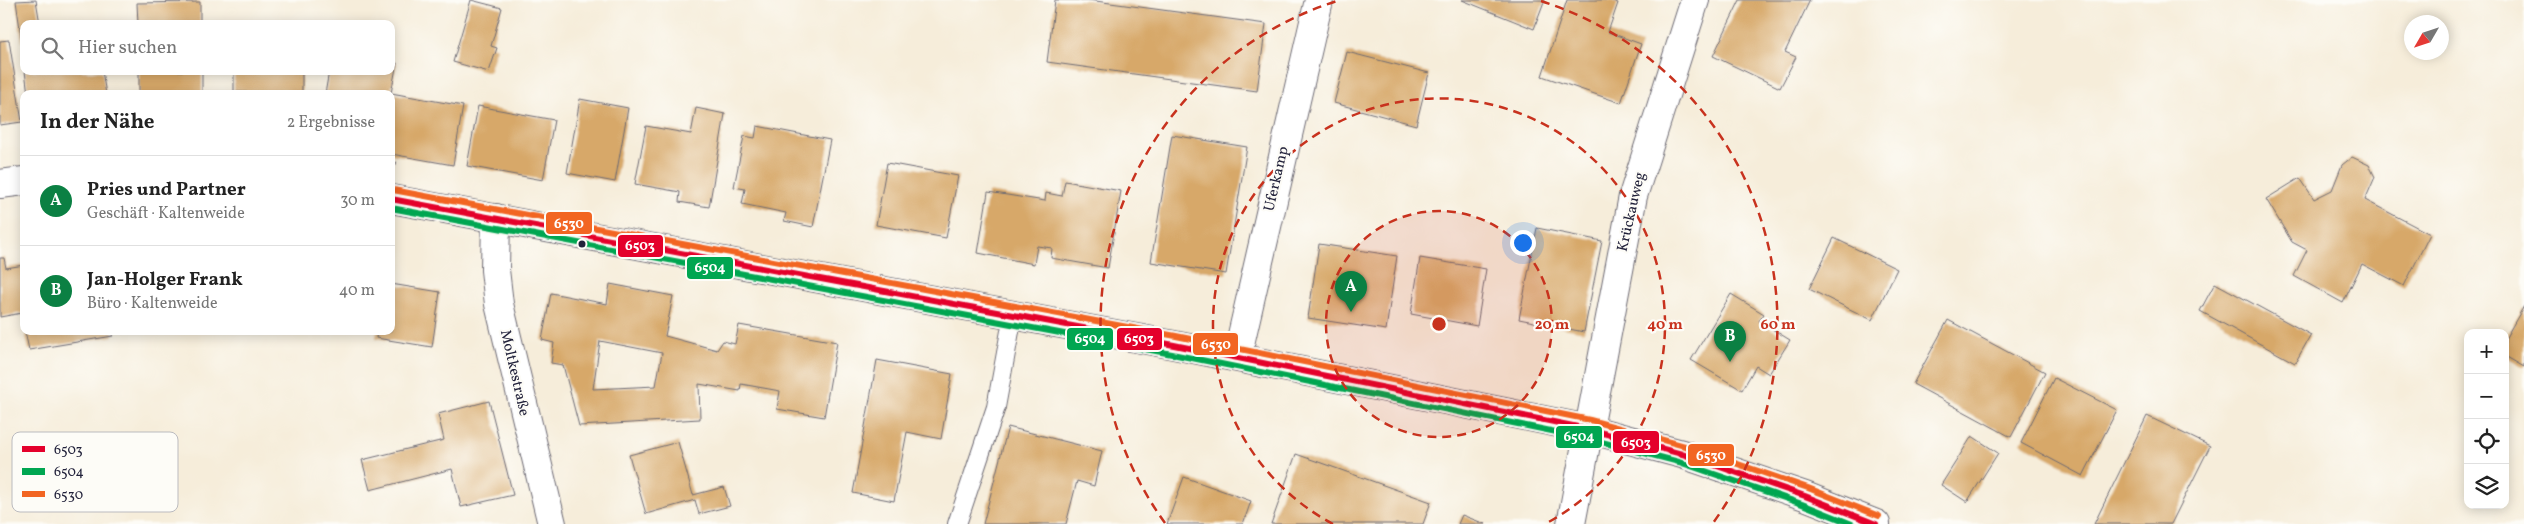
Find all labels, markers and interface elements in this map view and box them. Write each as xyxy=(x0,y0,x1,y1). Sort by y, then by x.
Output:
north arrow xyxy=(2404,15,2449,60)
search box xyxy=(20,20,395,75)
icon: search xyxy=(38,34,66,62)
text: Hier suchen xyxy=(78,35,177,61)
text: In der Nähe xyxy=(40,108,155,137)
text: 2 Ergebnisse xyxy=(287,112,375,134)
street label: Uferkamp xyxy=(1259,144,1295,214)
street label: Krückauweg xyxy=(1613,170,1651,254)
text: Pries und Partner xyxy=(87,177,246,203)
text: A xyxy=(50,190,62,212)
text: 30 m xyxy=(340,190,375,212)
text: Geschäft · Kaltenweide xyxy=(87,203,245,225)
line badge: 6530 xyxy=(545,211,593,235)
text: 6530 xyxy=(554,215,584,234)
your location xyxy=(1510,230,1536,256)
line badge: 6503 xyxy=(617,234,664,258)
text: 6503 xyxy=(625,237,655,256)
unlabelled marker xyxy=(577,239,587,249)
line badge: 6504 xyxy=(686,256,734,280)
text: 6504 xyxy=(694,259,726,278)
text: Jan-Holger Frank xyxy=(87,267,243,293)
pin: A xyxy=(1335,271,1367,312)
text: B xyxy=(51,280,61,302)
text: 40 m xyxy=(339,280,375,302)
text: Büro · Kaltenweide xyxy=(87,293,218,315)
centre of rings xyxy=(1430,315,1448,333)
text: 20 m xyxy=(1535,315,1570,336)
text: 40 m xyxy=(1647,315,1683,336)
text: 60 m xyxy=(1761,315,1796,336)
pin: B xyxy=(1714,321,1746,362)
line badge: 6504 xyxy=(1066,327,1114,351)
line badge: 6503 xyxy=(1116,327,1163,351)
street label: Moltkestraße xyxy=(494,328,534,418)
map controls xyxy=(2464,329,2509,509)
button: + xyxy=(2464,329,2509,374)
text: 6504 xyxy=(1074,330,1106,349)
text: 6503 xyxy=(1124,330,1154,349)
line badge: 6530 xyxy=(1192,332,1239,356)
text: 6530 xyxy=(1201,336,1231,355)
button: − xyxy=(2464,374,2509,419)
button: locate xyxy=(2464,419,2509,464)
line badge: 6504 xyxy=(1555,425,1603,449)
text: 6504 xyxy=(1563,428,1595,447)
line badge: 6503 xyxy=(1612,430,1660,454)
legend xyxy=(12,432,178,512)
text: 6503 xyxy=(1621,434,1651,453)
text: 6503 xyxy=(54,441,83,460)
line badge: 6530 xyxy=(1687,443,1735,467)
text: 6530 xyxy=(1696,447,1726,466)
text: 6504 xyxy=(54,463,84,482)
button: layers xyxy=(2464,464,2509,509)
text: 6530 xyxy=(54,486,83,505)

